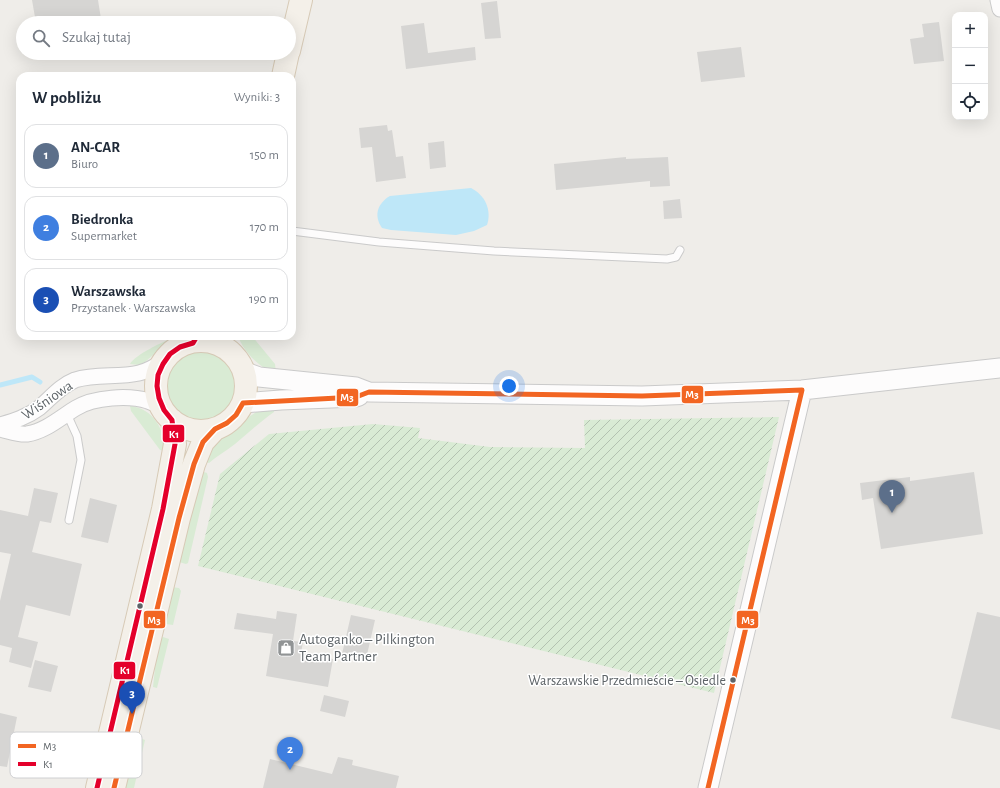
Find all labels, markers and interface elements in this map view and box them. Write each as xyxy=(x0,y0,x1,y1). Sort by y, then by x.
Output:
map controls xyxy=(952,12,988,120)
button: + xyxy=(952,12,988,48)
search box xyxy=(16,16,296,60)
icon: search xyxy=(30,27,52,49)
text: Szukaj tutaj xyxy=(62,30,131,45)
button: − xyxy=(952,48,988,84)
button: locate xyxy=(952,84,988,120)
text: W pobliżu xyxy=(32,89,101,106)
text: Wyniki: 3 xyxy=(234,91,280,104)
text: AN-CAR xyxy=(71,140,120,155)
text: 1 xyxy=(44,149,48,162)
text: 150 m xyxy=(250,149,279,162)
text: Biuro xyxy=(71,158,98,171)
text: Biedronka xyxy=(71,212,133,227)
text: 2 xyxy=(43,221,49,234)
text: 170 m xyxy=(250,221,279,234)
text: Supermarket xyxy=(71,230,137,243)
text: Warszawska xyxy=(71,284,146,299)
text: 3 xyxy=(43,293,49,306)
text: 190 m xyxy=(249,293,279,306)
text: Przystanek · Warszawska xyxy=(71,302,196,315)
your location xyxy=(499,376,519,396)
street label: Wiśniowa xyxy=(19,378,76,423)
line badge: M3 xyxy=(681,385,704,404)
line badge: M3 xyxy=(336,388,359,407)
text: M3 xyxy=(685,389,699,400)
text: M3 xyxy=(340,392,354,403)
line badge: K1 xyxy=(162,424,185,443)
text: K1 xyxy=(169,429,179,440)
pin: 1 xyxy=(879,480,905,513)
unlabelled marker xyxy=(135,601,145,611)
line badge: M3 xyxy=(143,610,166,629)
line badge: M3 xyxy=(736,610,759,629)
text: M3 xyxy=(147,615,161,626)
text: M3 xyxy=(741,615,755,626)
place label: Autoganko – Pilkington Team Partner xyxy=(299,632,435,664)
shop icon: Autoganko – Pilkington Team Partner xyxy=(276,638,296,658)
line badge: K1 xyxy=(113,661,136,680)
text: K1 xyxy=(120,665,130,676)
place label: Warszawskie Przedmieście – Osiedle xyxy=(528,674,726,688)
marker: Warszawskie Przedmieście – Osiedle xyxy=(728,675,738,685)
pin: 3 xyxy=(119,681,145,714)
legend xyxy=(10,732,142,778)
pin: 2 xyxy=(277,737,303,770)
text: M3 xyxy=(43,741,57,752)
text: K1 xyxy=(43,759,53,770)

